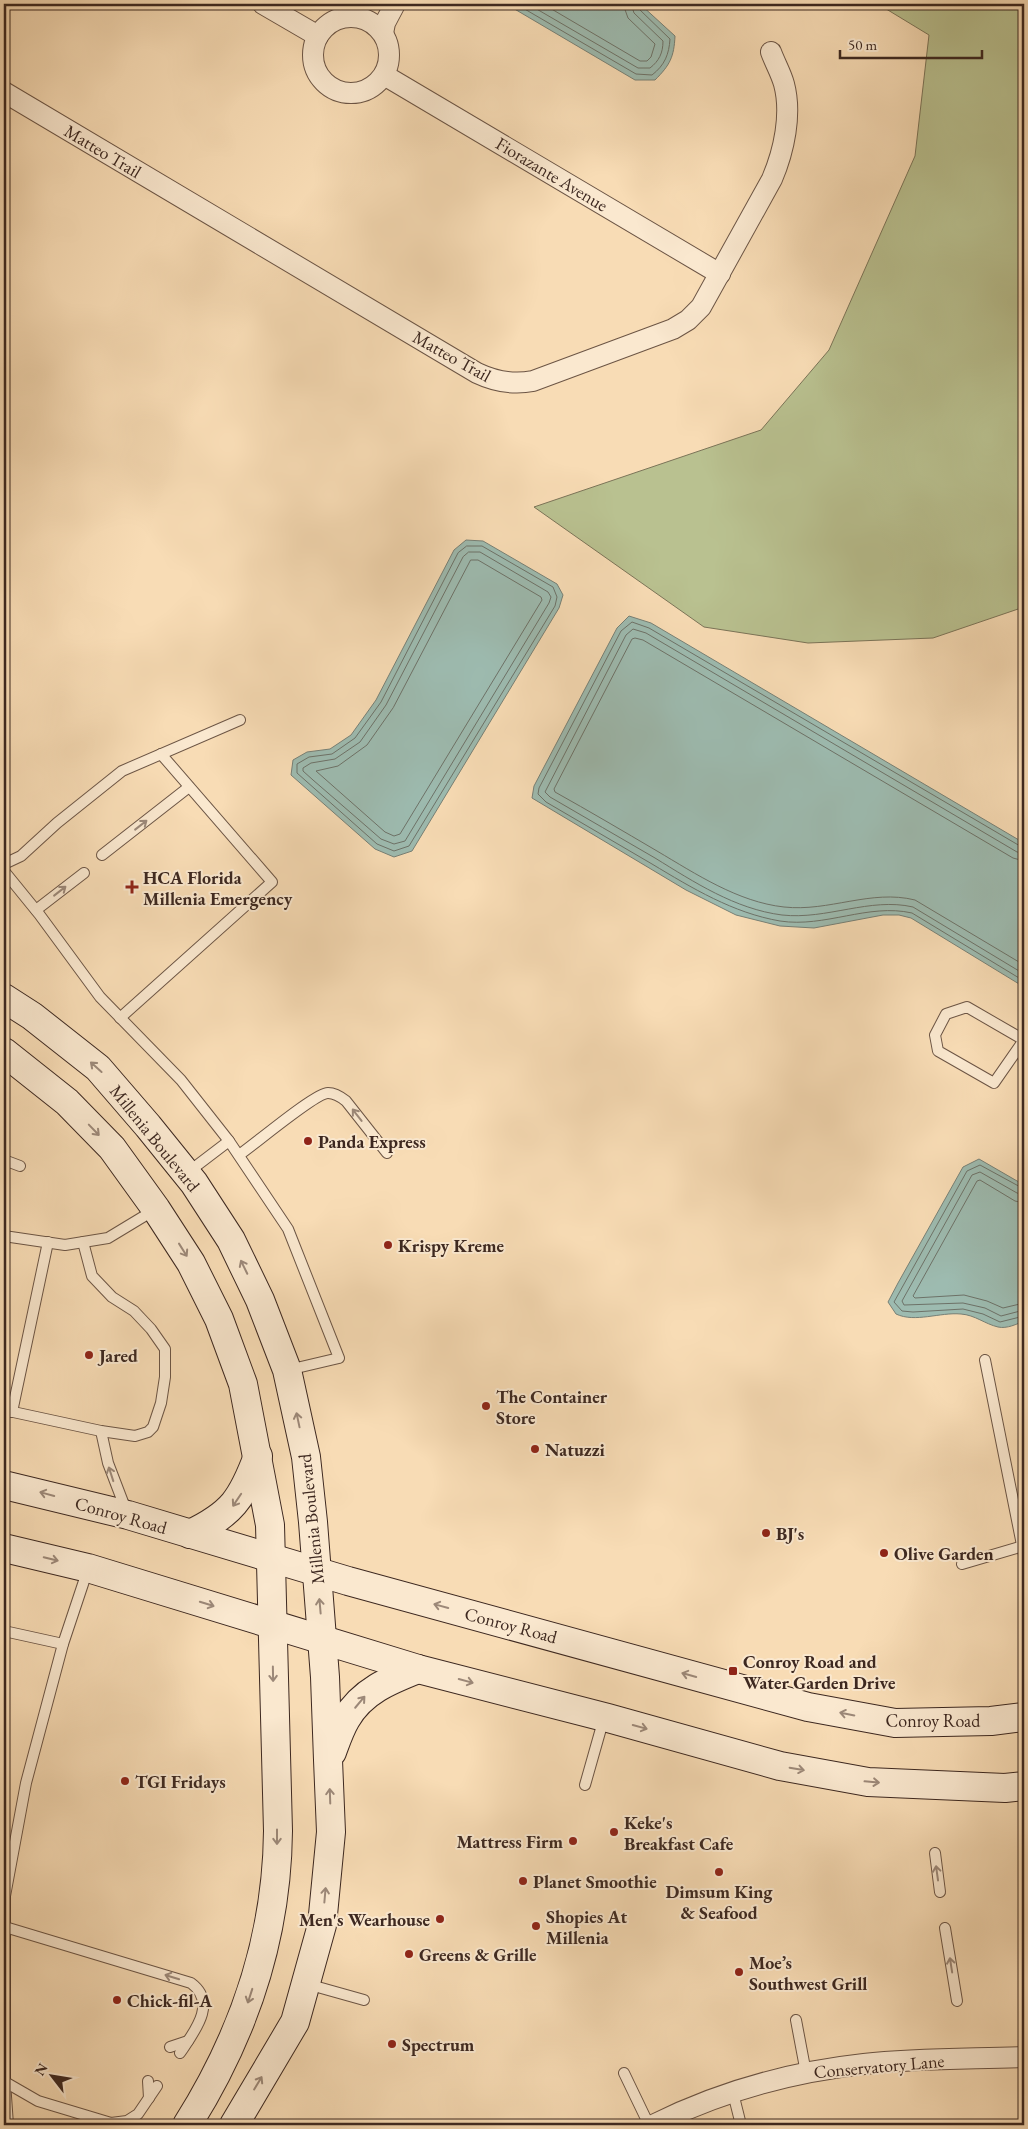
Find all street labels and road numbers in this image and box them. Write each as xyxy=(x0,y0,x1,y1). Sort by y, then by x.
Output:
street label: Matteo Trail xyxy=(60,119,146,183)
street label: Fiorazante Avenue xyxy=(492,131,612,217)
street label: Matteo Trail xyxy=(409,325,495,387)
street label: Millenia Boulevard xyxy=(105,1080,206,1197)
street label: Millenia Boulevard xyxy=(293,1452,329,1585)
street label: Conroy Road xyxy=(72,1491,171,1539)
street label: Conroy Road xyxy=(462,1602,561,1649)
street label: Conroy Road xyxy=(886,1709,981,1732)
street label: Conservatory Lane xyxy=(813,2049,945,2083)

